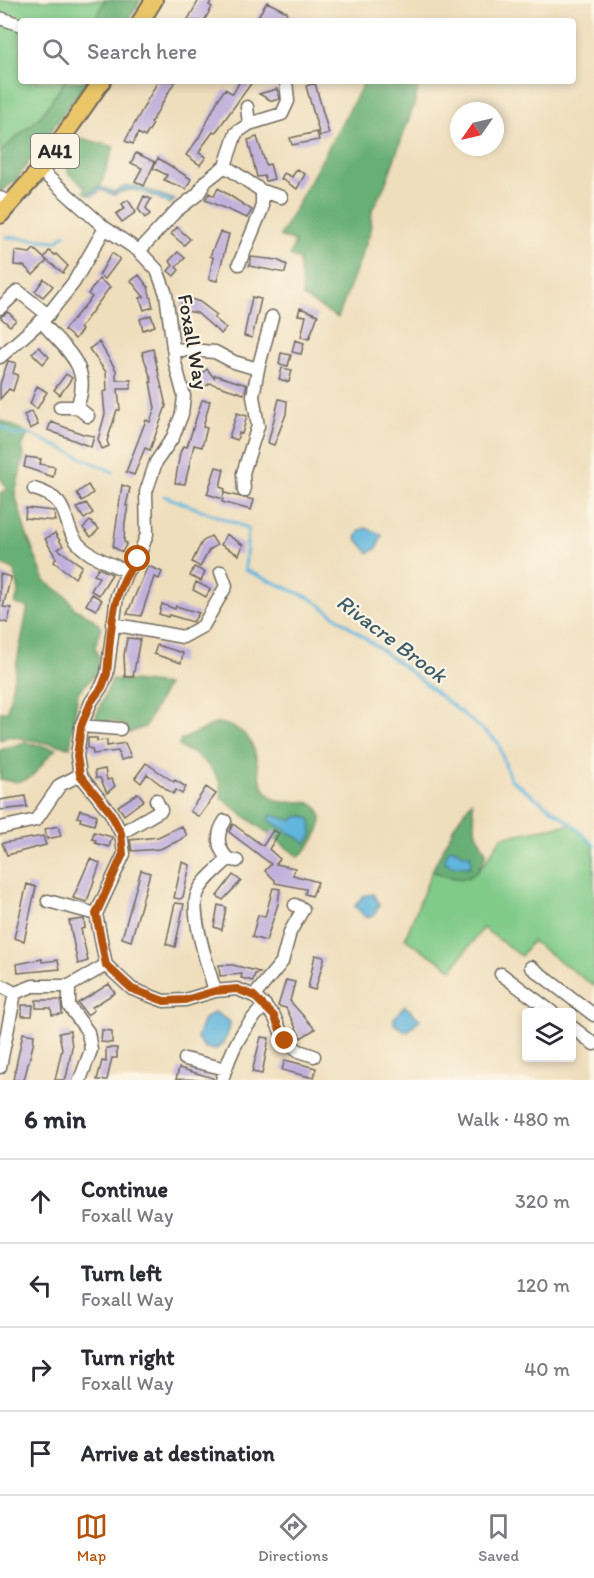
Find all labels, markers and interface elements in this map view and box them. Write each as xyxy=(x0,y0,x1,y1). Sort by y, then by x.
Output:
search box xyxy=(18,18,576,84)
icon: search xyxy=(39,35,72,68)
text: Search here xyxy=(87,38,197,65)
north arrow xyxy=(450,102,504,156)
road number: A41 xyxy=(31,134,79,168)
street label: Foxall Way xyxy=(173,292,214,392)
route start xyxy=(124,545,150,571)
water label: Rivacre Brook xyxy=(331,588,453,690)
map controls xyxy=(522,1008,576,1062)
button: layers xyxy=(522,1008,576,1062)
route end xyxy=(271,1027,297,1053)
text: 6 min xyxy=(24,1103,86,1135)
text: Walk · 480 m xyxy=(457,1107,570,1131)
text: Continue xyxy=(81,1176,168,1203)
icon: ahead xyxy=(24,1185,57,1218)
text: 320 m xyxy=(515,1189,570,1213)
text: Foxall Way xyxy=(81,1203,173,1227)
text: Turn left xyxy=(81,1260,162,1287)
icon: left xyxy=(24,1269,57,1302)
text: 120 m xyxy=(517,1273,570,1297)
text: Foxall Way xyxy=(81,1287,173,1311)
text: Turn right xyxy=(81,1344,175,1371)
icon: right xyxy=(24,1353,57,1386)
text: 40 m xyxy=(524,1357,570,1381)
text: Foxall Way xyxy=(81,1371,173,1395)
icon: arrive xyxy=(24,1437,57,1470)
text: Arrive at destination xyxy=(81,1440,275,1467)
tab: Map xyxy=(75,1510,108,1565)
tab: Directions xyxy=(258,1510,328,1565)
tab: Saved xyxy=(478,1510,519,1565)

